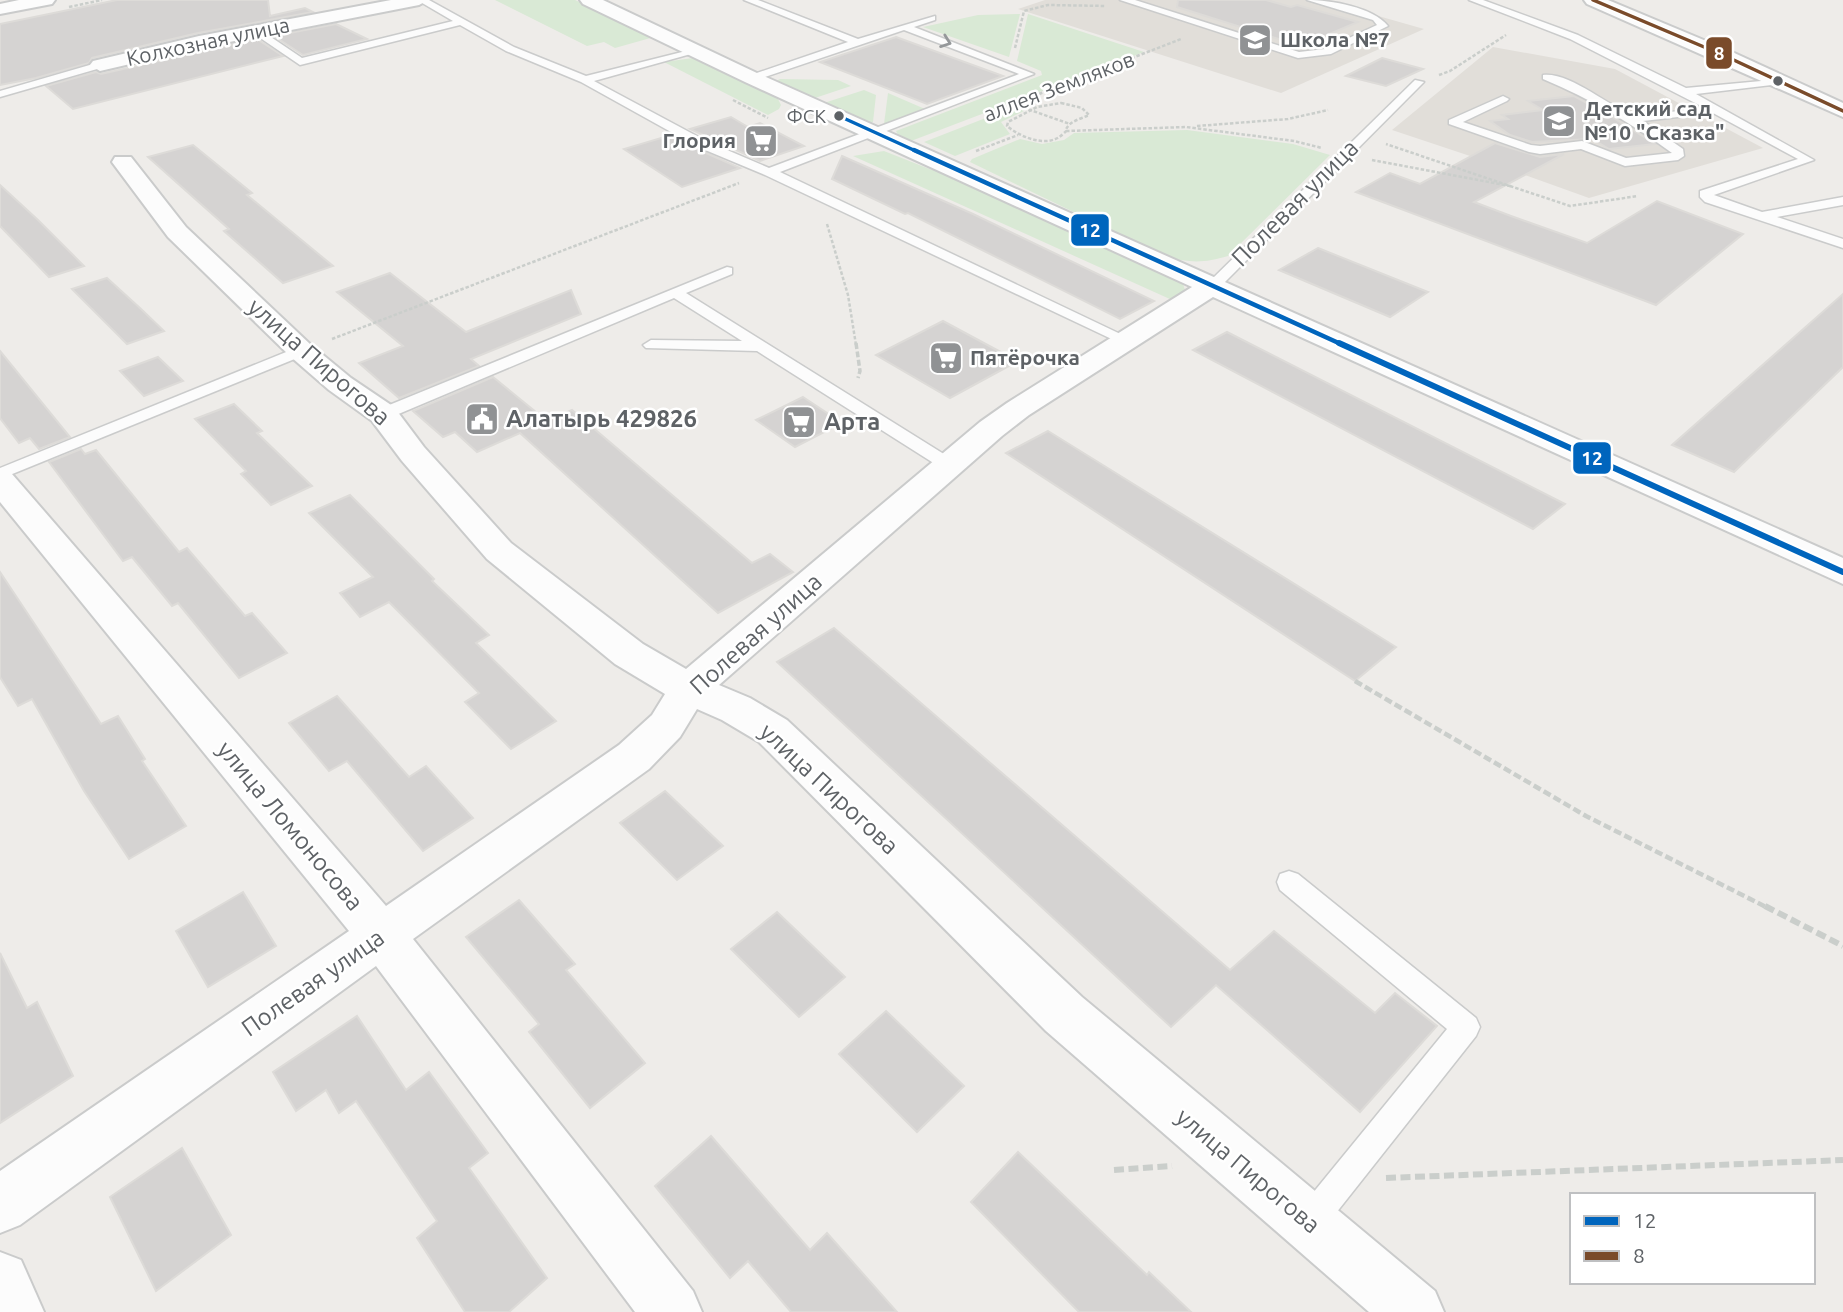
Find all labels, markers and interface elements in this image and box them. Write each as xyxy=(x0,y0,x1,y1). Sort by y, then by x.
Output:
street label: Колхозная улица xyxy=(124,12,292,70)
school or university icon: Школа №7 xyxy=(1236,21,1274,59)
place label: Школа №7 xyxy=(1280,27,1390,51)
one-way arrow xyxy=(939,34,951,48)
line badge: 8 xyxy=(1705,36,1733,70)
text: 8 xyxy=(1714,42,1724,64)
street label: аллея Земляков xyxy=(980,46,1137,126)
unlabelled marker xyxy=(1771,74,1785,88)
place label: Детский сад №10 "Сказка" xyxy=(1584,96,1725,144)
school or university icon: Детский сад №10 "Сказка" xyxy=(1540,102,1578,140)
place label: ФСК xyxy=(786,105,826,127)
marker: ФСК xyxy=(832,109,846,123)
supermarket icon: Глория xyxy=(742,122,780,160)
place label: Глория xyxy=(663,128,736,152)
street label: Полевая улица xyxy=(1226,134,1363,271)
line badge: 12 xyxy=(1070,213,1110,247)
text: 12 xyxy=(1079,219,1101,241)
street label: улица Пирогова xyxy=(243,293,396,431)
supermarket icon: Пятёрочка xyxy=(927,339,965,377)
place label: Пятёрочка xyxy=(970,345,1080,369)
public building icon: Алатырь 429826 xyxy=(463,400,501,438)
supermarket icon: Арта xyxy=(780,403,818,441)
place label: Алатырь 429826 xyxy=(506,405,697,432)
place label: Арта xyxy=(824,408,880,435)
line badge: 12 xyxy=(1572,441,1612,475)
text: 12 xyxy=(1581,447,1603,469)
street label: Полевая улица xyxy=(684,568,827,700)
street label: улица Пирогова xyxy=(755,718,904,860)
street label: улица Ломоносова xyxy=(212,736,369,916)
street label: Полевая улица xyxy=(236,923,389,1042)
street label: улица Пирогова xyxy=(1171,1103,1326,1239)
legend xyxy=(1570,1193,1815,1284)
text: 12 xyxy=(1633,1208,1657,1232)
text: 8 xyxy=(1633,1243,1645,1267)

